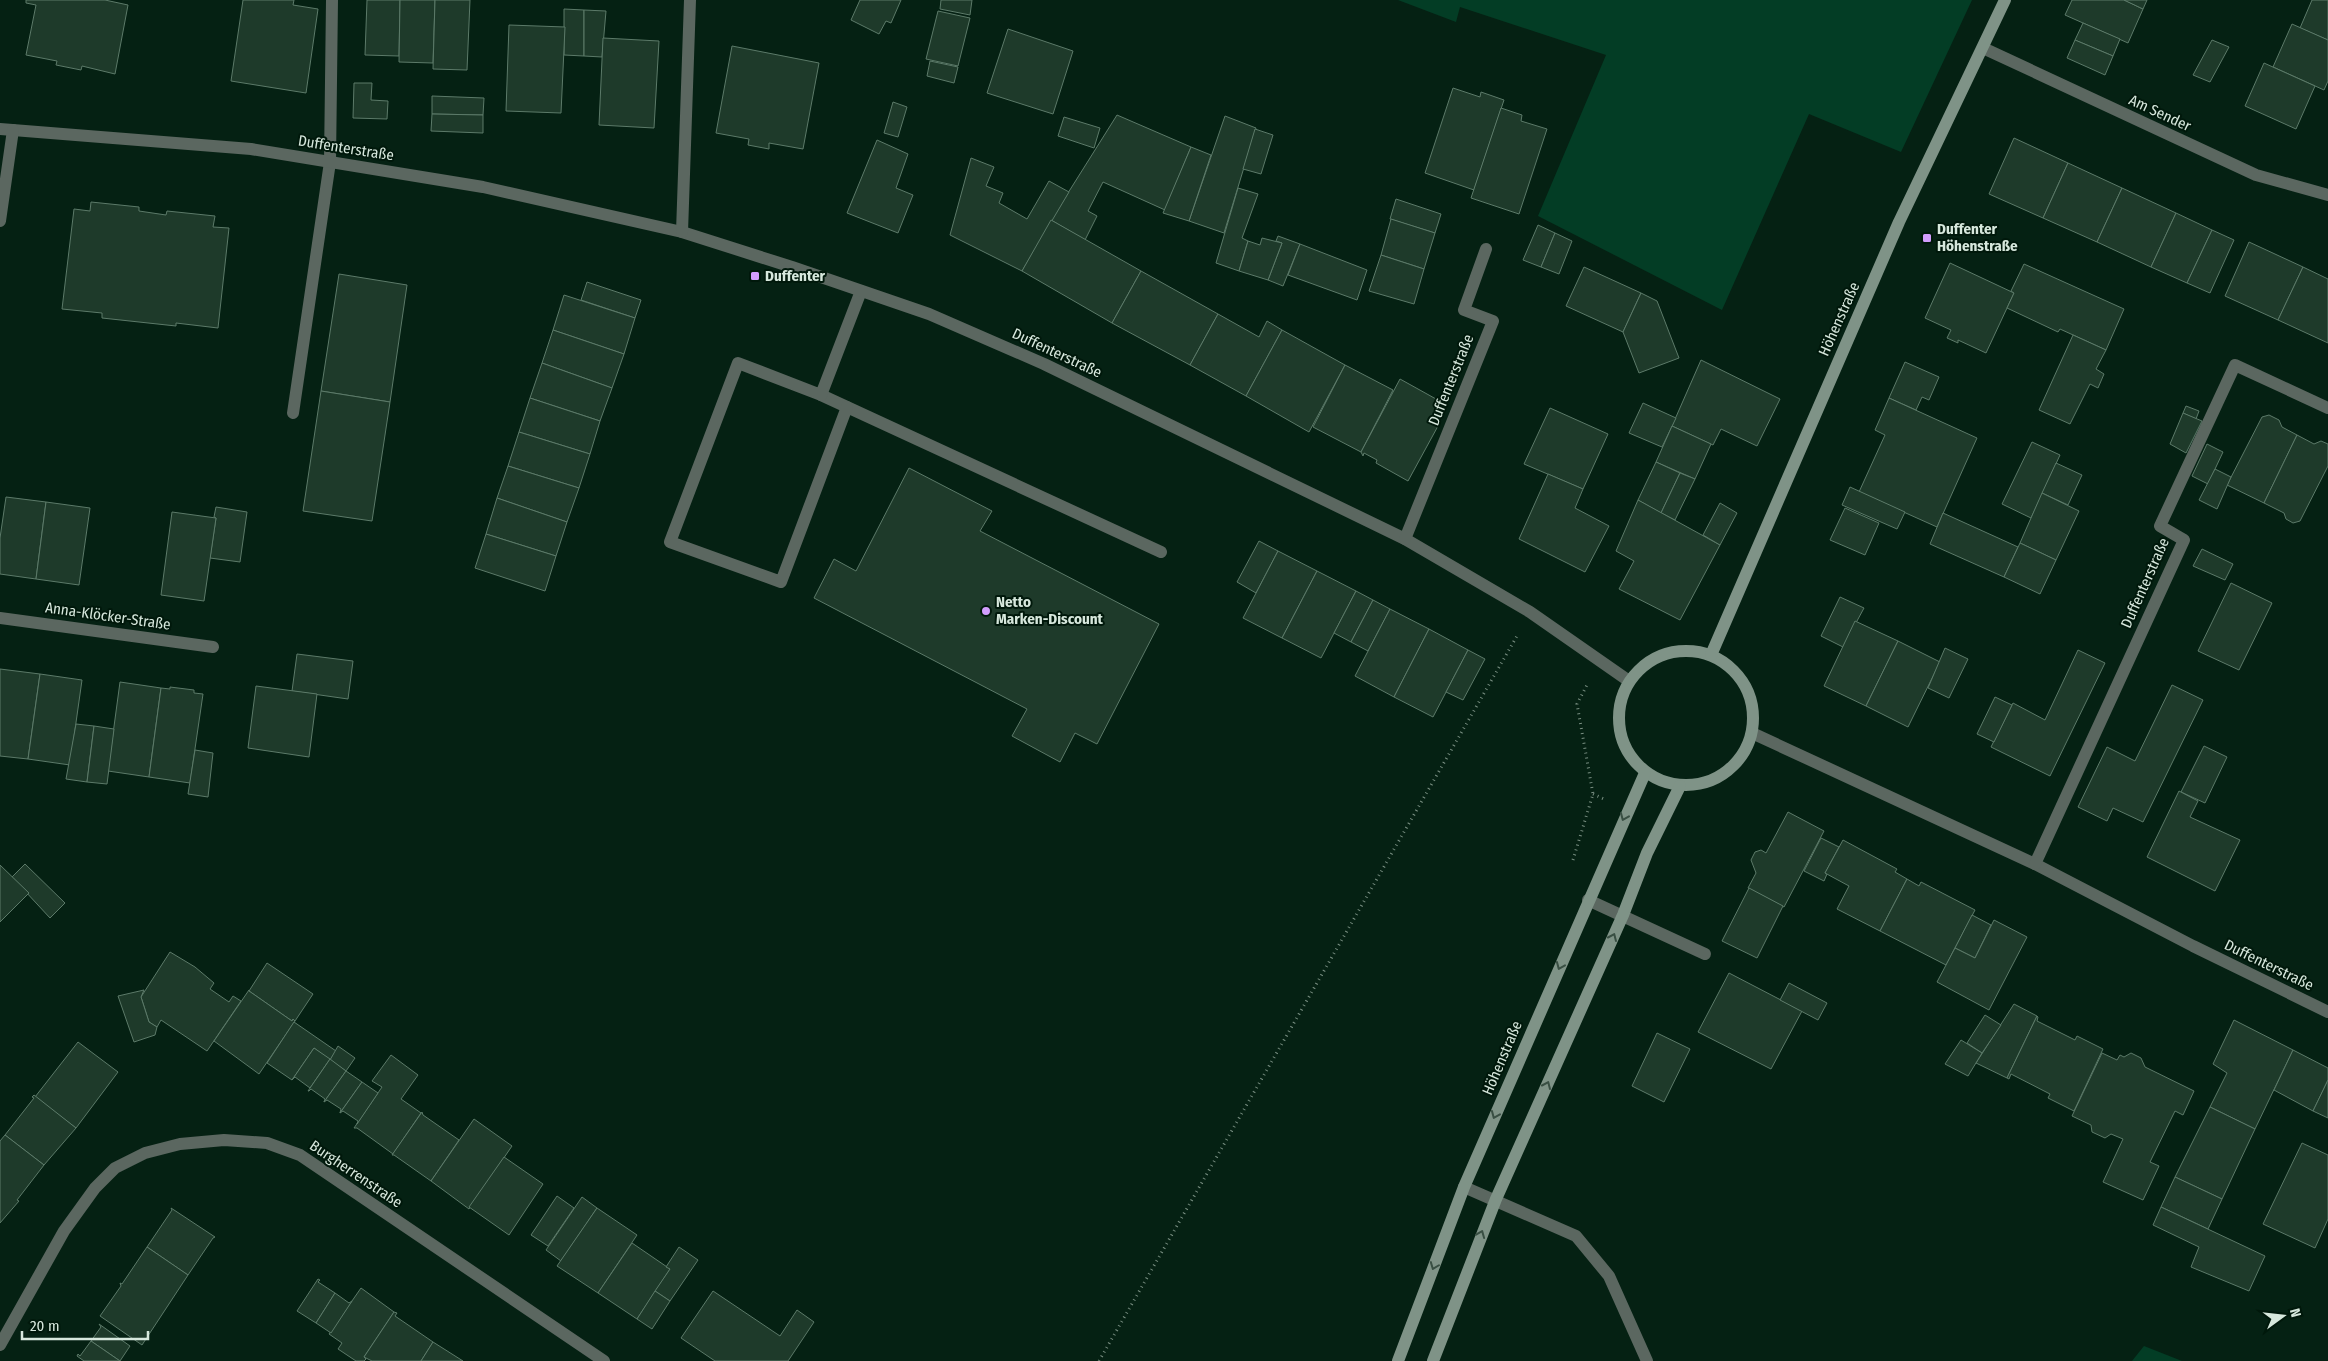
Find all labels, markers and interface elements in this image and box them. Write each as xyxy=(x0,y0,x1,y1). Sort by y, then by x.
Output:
street label: Am Sender xyxy=(2126,91,2195,136)
street label: Duffenterstraße xyxy=(297,132,395,164)
place label: Duffenter Höhenstraße xyxy=(1937,220,2018,255)
marker: Duffenter Höhenstraße xyxy=(1921,232,1933,244)
place label: Duffenter xyxy=(765,267,826,285)
marker: Duffenter xyxy=(749,270,761,282)
street label: Höhenstraße xyxy=(1815,279,1863,359)
street label: Duffenterstraße xyxy=(1009,324,1105,382)
street label: Duffenterstraße xyxy=(1425,332,1477,428)
street label: Duffenterstraße xyxy=(2117,535,2173,631)
place label: Netto Marken-Discount xyxy=(996,593,1104,628)
street label: Anna-Klöcker-Straße xyxy=(44,598,172,634)
marker: Netto Marken-Discount xyxy=(980,605,992,617)
one-way arrow xyxy=(1620,812,1631,821)
one-way arrow xyxy=(1607,933,1618,942)
street label: Duffenterstraße xyxy=(2222,936,2316,994)
one-way arrow xyxy=(1555,961,1566,970)
street label: Höhenstraße xyxy=(1478,1018,1526,1098)
one-way arrow xyxy=(1540,1081,1551,1090)
one-way arrow xyxy=(1491,1110,1502,1119)
street label: Burgherrenstraße xyxy=(306,1136,406,1212)
one-way arrow xyxy=(1476,1230,1486,1238)
one-way arrow xyxy=(1430,1261,1440,1270)
north arrow xyxy=(2258,1291,2308,1341)
text: N xyxy=(2286,1307,2304,1319)
scale bar xyxy=(22,1308,149,1340)
text: 20 m xyxy=(30,1317,60,1335)

